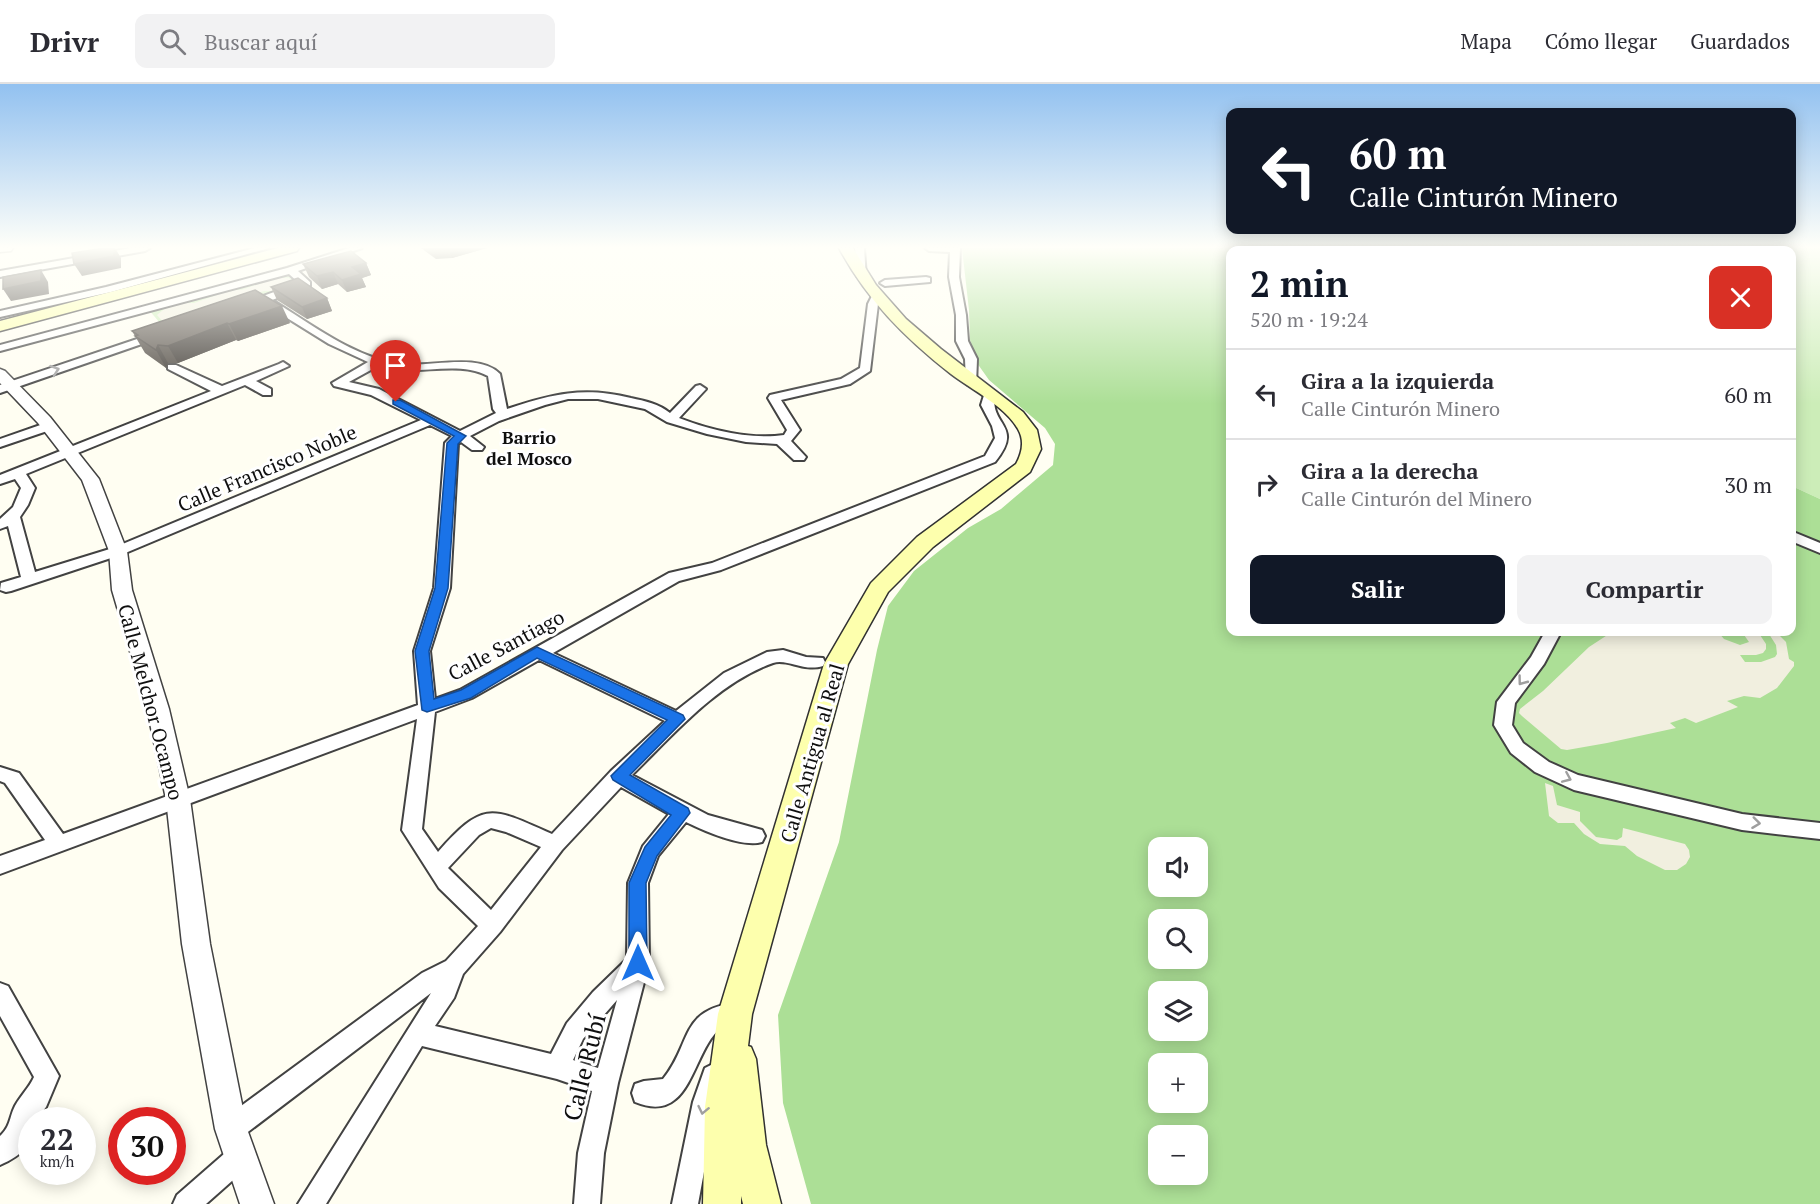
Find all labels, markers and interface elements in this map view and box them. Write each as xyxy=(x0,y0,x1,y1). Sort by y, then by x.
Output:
search box xyxy=(135,14,555,68)
text: Drivr xyxy=(30,23,99,60)
icon: search xyxy=(156,25,189,58)
text: Buscar aquí xyxy=(204,27,317,56)
text: Mapa xyxy=(1460,27,1512,55)
text: Cómo llegar xyxy=(1545,27,1657,55)
text: Guardados xyxy=(1690,27,1790,55)
text: 60 m xyxy=(1349,125,1447,181)
icon: left xyxy=(1250,132,1328,210)
text: Calle Cinturón Minero xyxy=(1349,179,1618,215)
text: 2 min xyxy=(1250,260,1348,307)
button: close xyxy=(1709,266,1772,329)
text: 520 m · 19:24 xyxy=(1250,306,1368,333)
pin xyxy=(370,340,421,402)
icon: arrive xyxy=(379,349,412,382)
one-way arrow xyxy=(49,364,60,377)
text: Gira a la izquierda xyxy=(1301,366,1494,395)
icon: left xyxy=(1250,378,1283,411)
text: 60 m xyxy=(1724,380,1772,409)
text: Calle Cinturón Minero xyxy=(1301,395,1500,422)
street label: Calle Francisco Noble xyxy=(173,418,361,518)
district label: Barrio del Mosco xyxy=(486,425,572,470)
text: Gira a la derecha xyxy=(1301,456,1479,485)
icon: right xyxy=(1250,468,1283,501)
text: 30 m xyxy=(1724,470,1772,499)
text: Calle Cinturón del Minero xyxy=(1301,485,1532,512)
button: Salir xyxy=(1250,555,1505,624)
button: Compartir xyxy=(1517,555,1772,624)
street label: Calle Melchor Ocampo xyxy=(112,601,190,803)
street label: Calle Santiago xyxy=(443,603,569,687)
street label: Calle Antigua al Real xyxy=(774,660,850,846)
one-way arrow xyxy=(1518,674,1529,685)
one-way arrow xyxy=(1560,771,1571,783)
one-way arrow xyxy=(1751,817,1761,829)
map controls xyxy=(1148,837,1208,1185)
button: sound xyxy=(1148,837,1208,897)
button: search xyxy=(1148,909,1208,969)
position arrow xyxy=(606,931,670,995)
button: layers xyxy=(1148,981,1208,1041)
street label: Calle Rubí xyxy=(555,1010,613,1124)
button: + xyxy=(1148,1053,1208,1113)
one-way arrow xyxy=(697,1104,710,1114)
speed limit sign: 30 xyxy=(108,1107,186,1185)
text: 22 xyxy=(40,1119,74,1159)
button: − xyxy=(1148,1125,1208,1185)
text: km/h xyxy=(40,1151,74,1171)

